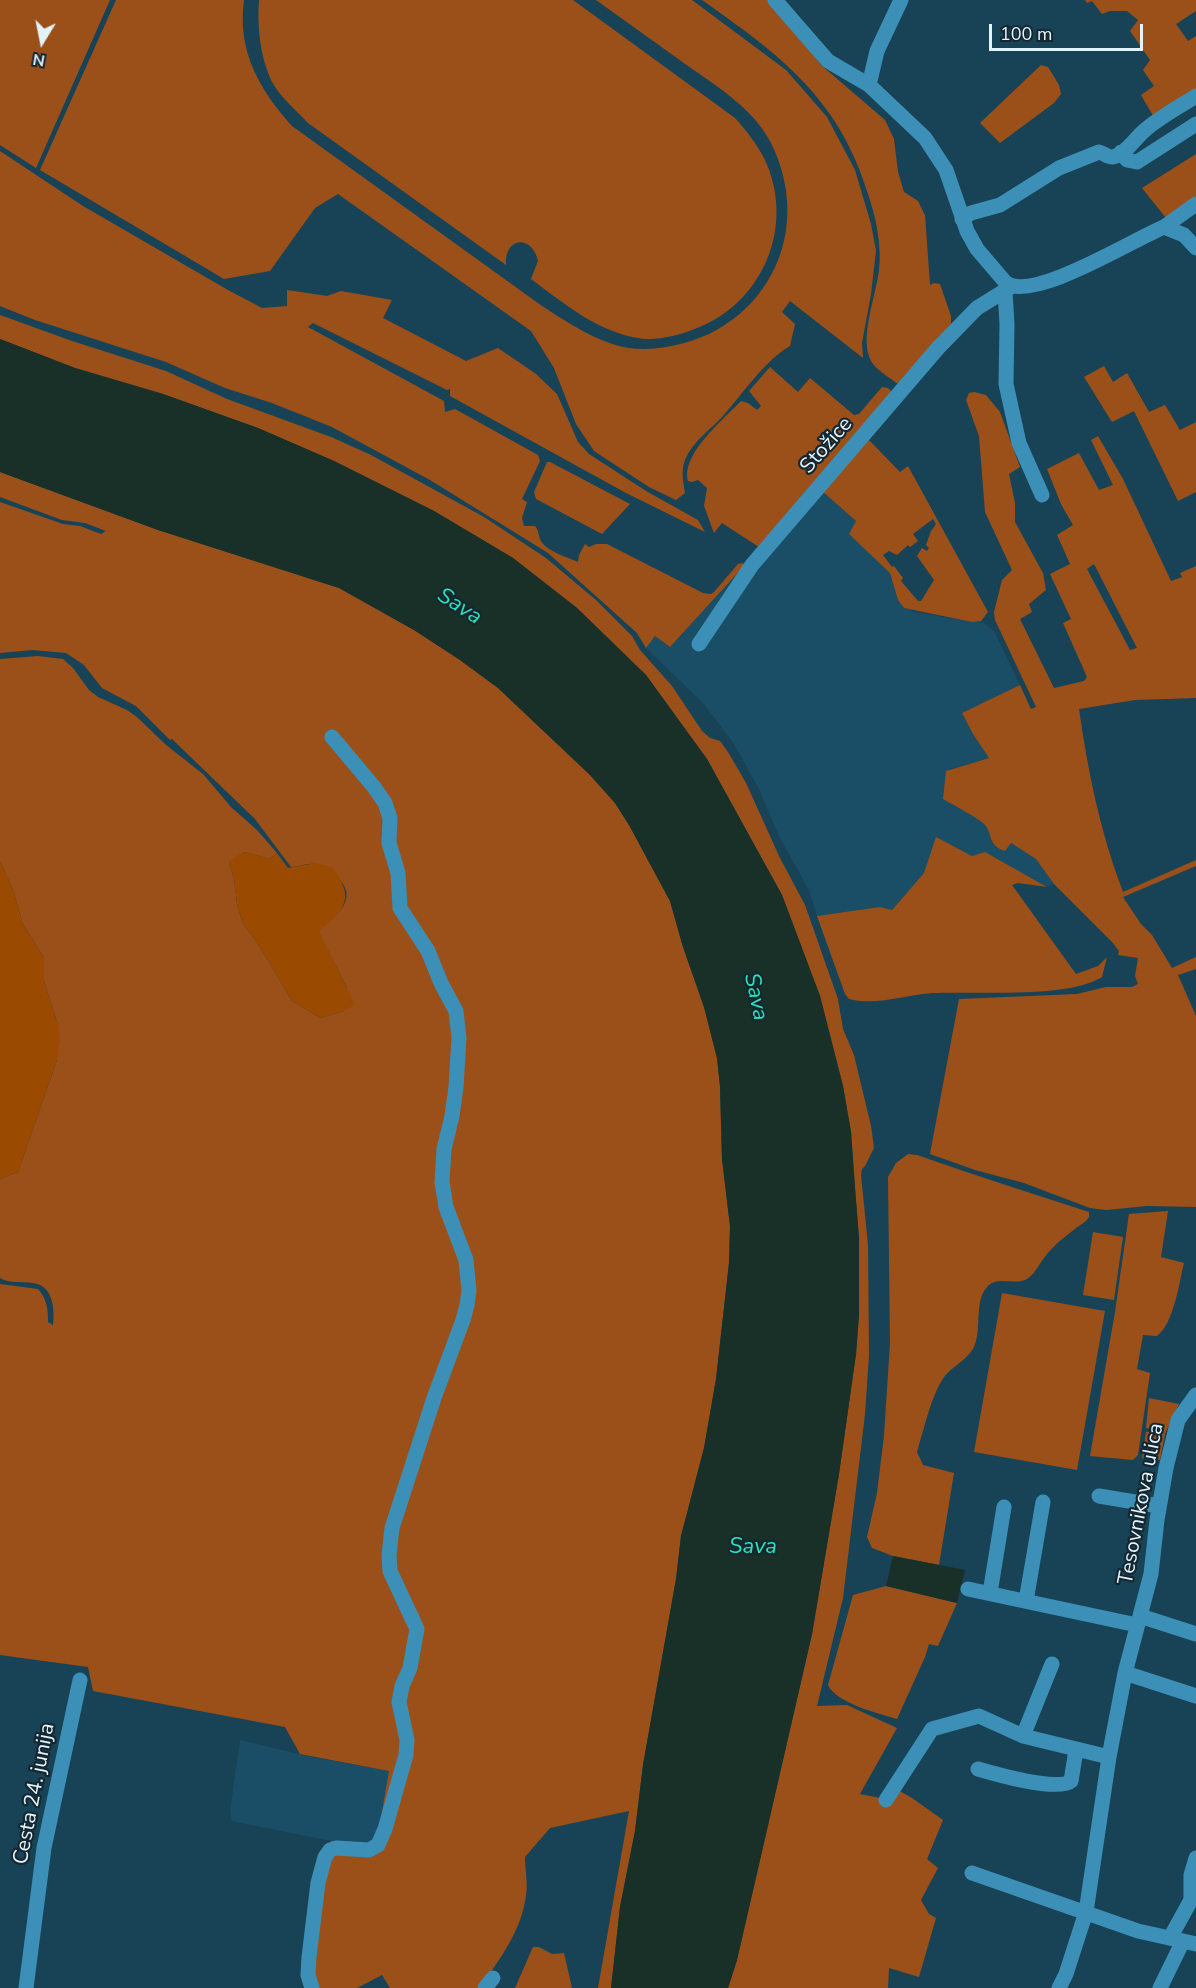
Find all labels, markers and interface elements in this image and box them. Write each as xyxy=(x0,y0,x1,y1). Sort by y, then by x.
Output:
north arrow xyxy=(12,12,72,72)
scale bar xyxy=(992,12,1146,50)
text: 100 m xyxy=(1000,22,1052,46)
text: N xyxy=(31,48,47,72)
street label: Stožice xyxy=(796,412,858,480)
water label: Sava xyxy=(432,583,486,631)
water label: Sava xyxy=(737,971,773,1023)
street label: Tesovnikova ulica xyxy=(1114,1421,1170,1587)
water label: Sava xyxy=(729,1535,777,1561)
street label: Cesta 24. junija xyxy=(9,1721,61,1867)

